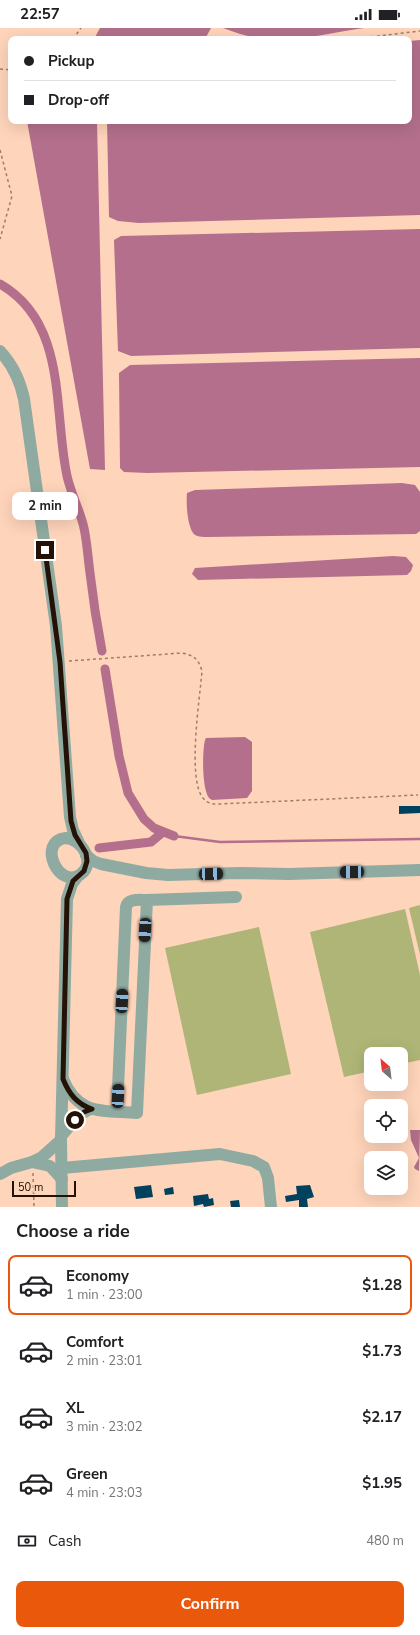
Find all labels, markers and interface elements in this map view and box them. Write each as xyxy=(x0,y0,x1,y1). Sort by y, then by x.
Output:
text: 22:57 xyxy=(20,4,60,24)
text: Pickup xyxy=(48,51,94,71)
text: Drop-off xyxy=(48,90,109,110)
callout: 2 min xyxy=(12,492,78,520)
text: 2 min xyxy=(28,497,62,515)
route end xyxy=(36,541,54,559)
car xyxy=(340,866,364,878)
car xyxy=(199,868,223,880)
car xyxy=(138,918,152,942)
car xyxy=(115,989,129,1013)
north arrow xyxy=(364,1047,408,1091)
map controls xyxy=(364,1047,408,1195)
car xyxy=(111,1084,125,1108)
button: locate xyxy=(364,1099,408,1143)
route start xyxy=(66,1111,84,1129)
button: layers xyxy=(364,1151,408,1195)
scale bar xyxy=(12,1179,76,1198)
text: 50 m xyxy=(18,1180,43,1195)
text: Choose a ride xyxy=(16,1219,130,1243)
text: Economy xyxy=(66,1266,129,1286)
icon: car xyxy=(18,1267,54,1303)
text: $1.28 xyxy=(362,1275,402,1295)
text: 1 min · 23:00 xyxy=(66,1286,142,1304)
text: Comfort xyxy=(66,1332,123,1352)
icon: car xyxy=(18,1333,54,1369)
text: $1.73 xyxy=(362,1341,402,1361)
text: 2 min · 23:01 xyxy=(66,1352,142,1370)
text: XL xyxy=(66,1398,85,1418)
icon: car xyxy=(18,1399,54,1435)
text: $2.17 xyxy=(362,1407,402,1427)
text: 3 min · 23:02 xyxy=(66,1418,142,1436)
text: Green xyxy=(66,1464,108,1484)
icon: car xyxy=(18,1465,54,1501)
text: $1.95 xyxy=(362,1473,402,1493)
text: 4 min · 23:03 xyxy=(66,1484,142,1502)
icon: cash xyxy=(16,1530,38,1552)
text: Cash xyxy=(48,1531,82,1551)
text: 480 m xyxy=(366,1532,404,1550)
button: Confirm xyxy=(16,1581,404,1627)

